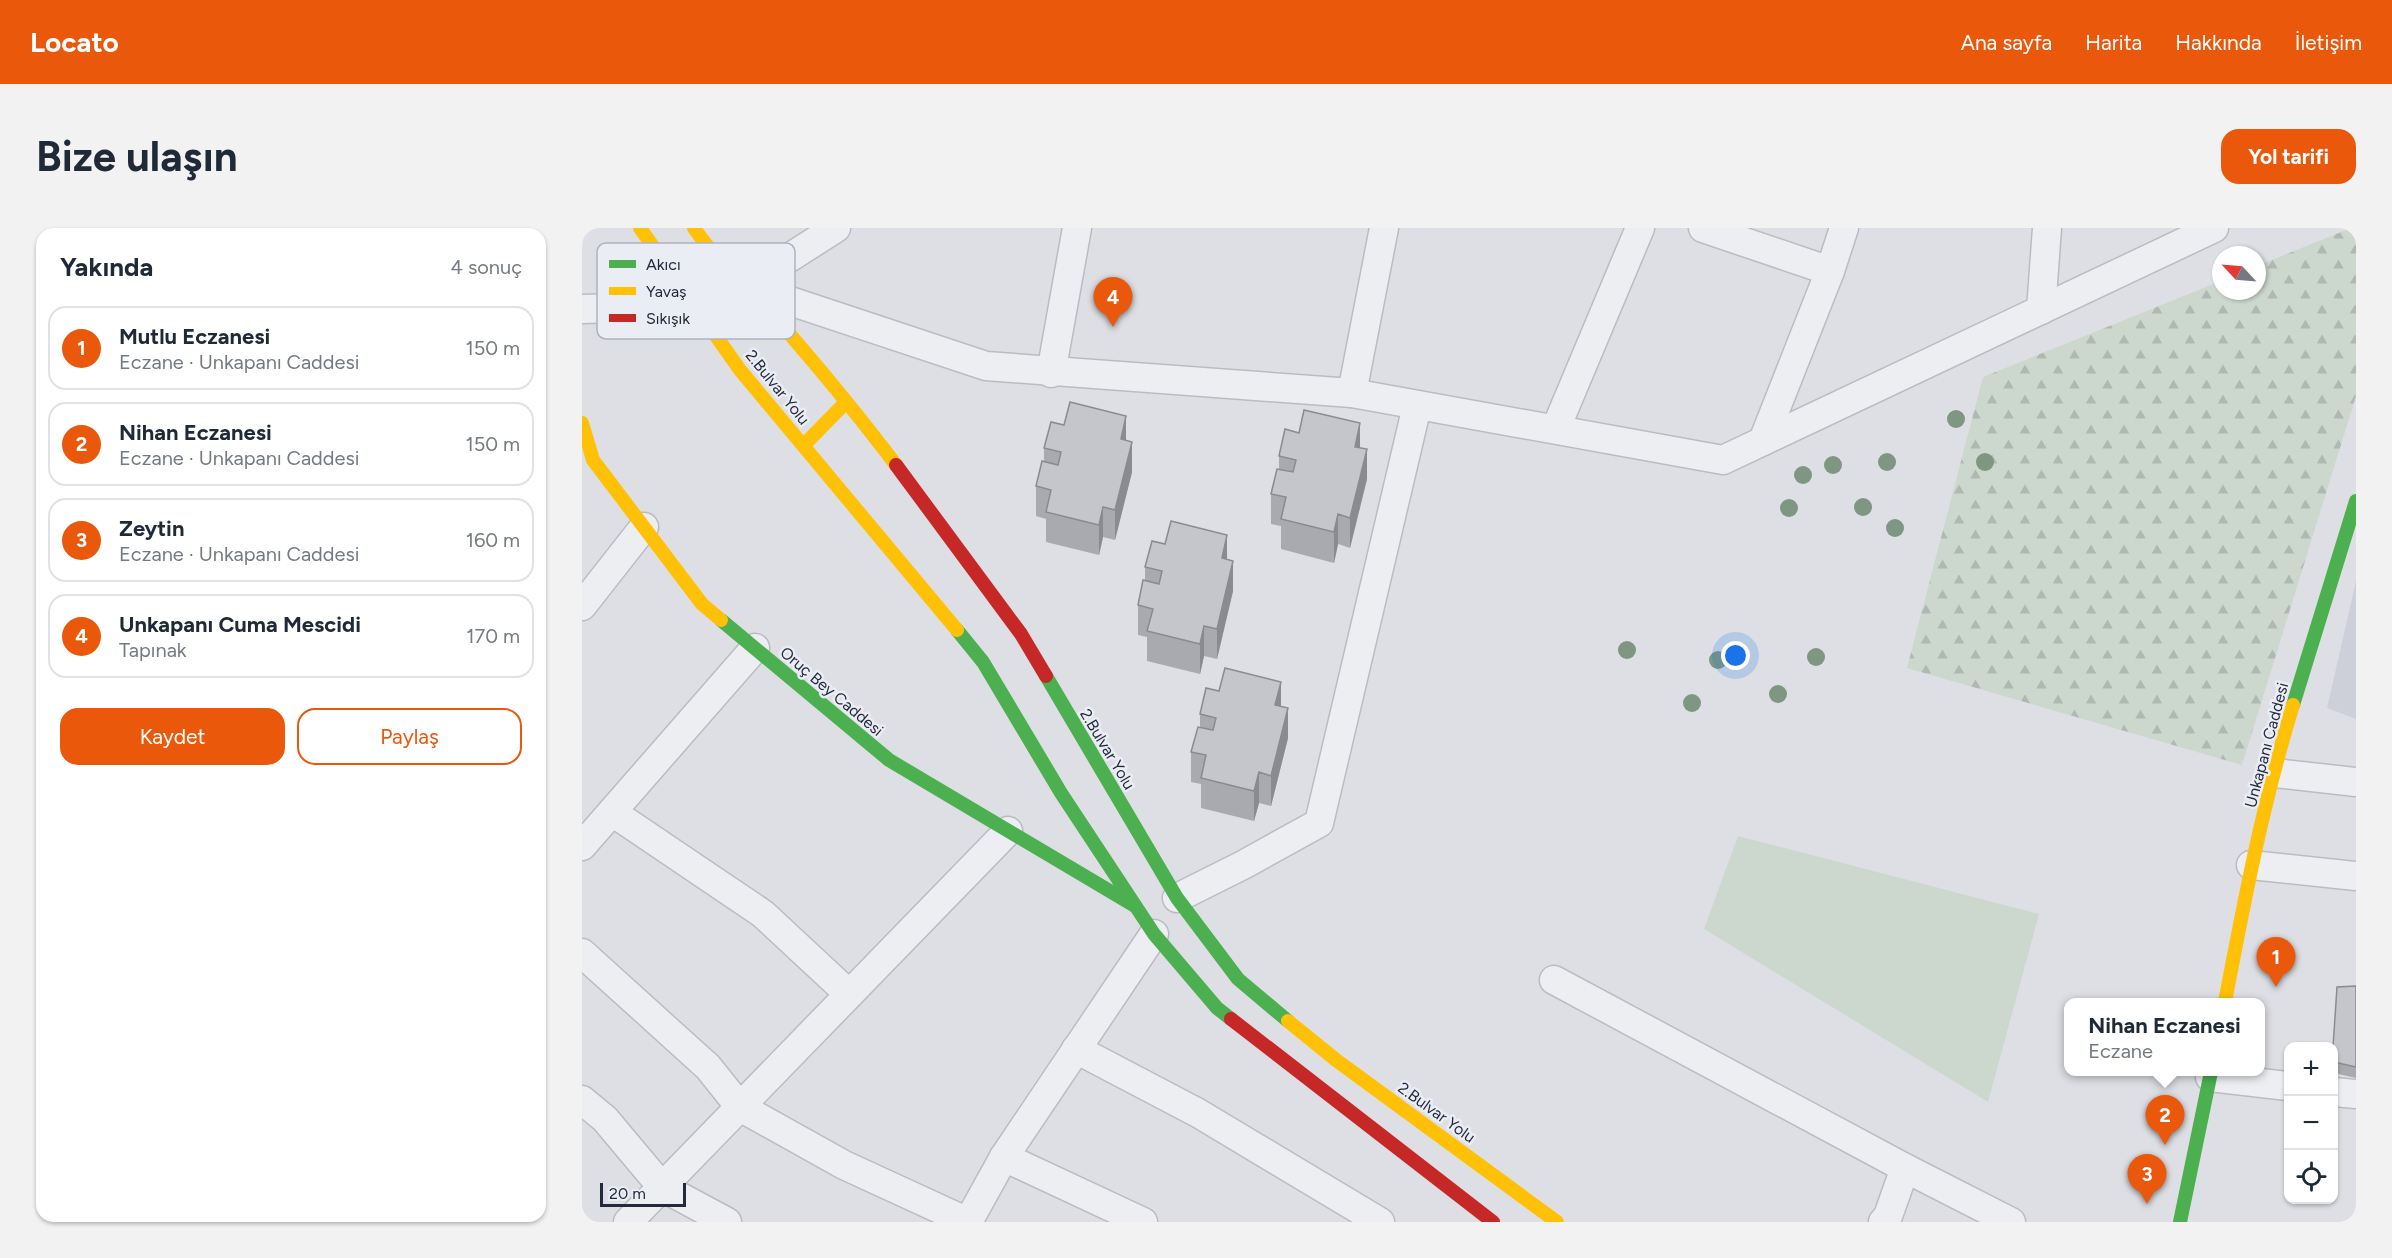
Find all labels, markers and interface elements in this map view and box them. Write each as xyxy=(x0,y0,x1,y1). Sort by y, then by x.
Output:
text: Locato xyxy=(30,25,119,59)
text: Ana sayfa xyxy=(1961,30,2052,55)
text: Harita xyxy=(2085,30,2142,55)
text: Hakkında xyxy=(2175,30,2262,55)
text: İletişim xyxy=(2295,30,2362,55)
button: Yol tarifi xyxy=(2221,129,2356,184)
text: Bize ulaşın xyxy=(36,131,238,182)
legend xyxy=(597,243,795,339)
north arrow xyxy=(2212,246,2266,300)
text: Yakında xyxy=(60,251,153,283)
text: 4 sonuç xyxy=(451,255,522,279)
text: Akıcı xyxy=(646,255,681,274)
pin: 4 xyxy=(1094,278,1132,327)
text: Yavaş xyxy=(646,282,687,301)
text: Sıkışık xyxy=(646,309,690,328)
text: Mutlu Eczanesi xyxy=(119,323,270,350)
text: 1 xyxy=(77,336,86,360)
text: 150 m xyxy=(465,336,520,360)
street label: 2.Bulvar Yolu xyxy=(742,346,814,428)
text: Eczane · Unkapanı Caddesi xyxy=(119,350,359,374)
text: Nihan Eczanesi xyxy=(119,419,272,446)
text: 2 xyxy=(76,432,87,456)
text: 150 m xyxy=(465,432,520,456)
text: Eczane · Unkapanı Caddesi xyxy=(119,446,359,470)
text: Zeytin xyxy=(119,515,184,542)
text: 3 xyxy=(76,528,87,552)
text: 160 m xyxy=(466,528,520,552)
text: Eczane · Unkapanı Caddesi xyxy=(119,542,359,566)
text: Unkapanı Cuma Mescidi xyxy=(119,611,361,638)
text: 4 xyxy=(75,624,88,648)
text: 170 m xyxy=(466,624,520,648)
text: Tapınak xyxy=(119,638,187,662)
your location xyxy=(1721,641,1750,670)
street label: Oruç Bey Caddesi xyxy=(776,643,887,740)
street label: Unkapanı Caddesi xyxy=(2241,681,2292,810)
street label: 2.Bulvar Yolu xyxy=(1076,706,1139,793)
button: Kaydet xyxy=(60,708,285,765)
button: Paylaş xyxy=(297,708,522,765)
pin: 1 xyxy=(2256,938,2296,987)
popup xyxy=(2064,998,2265,1076)
text: Nihan Eczanesi xyxy=(2088,1012,2241,1039)
text: Eczane xyxy=(2088,1039,2153,1063)
map controls xyxy=(2284,1042,2338,1204)
button: + xyxy=(2284,1042,2338,1096)
street label: 2.Bulvar Yolu xyxy=(1394,1078,1479,1147)
pin: 2 xyxy=(2146,1096,2184,1145)
button: − xyxy=(2284,1096,2338,1150)
button: locate xyxy=(2284,1150,2338,1204)
pin: 3 xyxy=(2128,1154,2166,1204)
scale bar xyxy=(600,1180,686,1208)
text: 20 m xyxy=(609,1184,646,1203)

